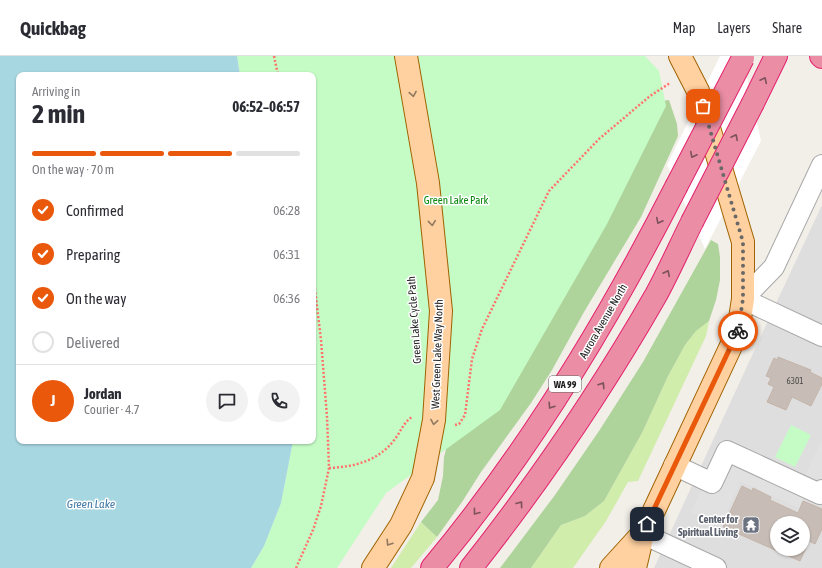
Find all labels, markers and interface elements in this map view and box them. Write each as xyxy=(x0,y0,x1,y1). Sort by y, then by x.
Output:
text: Quickbag xyxy=(20,17,86,39)
text: Map xyxy=(673,20,695,36)
text: Layers xyxy=(717,20,750,36)
text: Share xyxy=(772,20,802,36)
one-way arrow xyxy=(760,76,767,84)
text: Arriving in xyxy=(32,84,80,99)
pin xyxy=(686,89,720,123)
one-way arrow xyxy=(408,91,417,98)
icon: bag xyxy=(692,95,714,117)
text: 06:52–06:57 xyxy=(232,98,300,115)
text: 2 min xyxy=(32,99,85,129)
one-way arrow xyxy=(731,134,738,142)
one-way arrow xyxy=(690,150,698,158)
text: On the way · 70 m xyxy=(32,162,114,177)
park label: Green Lake Park xyxy=(424,194,489,206)
icon: check xyxy=(32,199,54,221)
text: Confirmed xyxy=(66,202,124,219)
text: 06:28 xyxy=(273,203,300,218)
one-way arrow xyxy=(656,217,664,225)
one-way arrow xyxy=(427,220,436,226)
icon: check xyxy=(32,243,54,265)
text: Preparing xyxy=(66,246,120,263)
text: 06:31 xyxy=(273,247,300,262)
one-way arrow xyxy=(662,269,670,277)
street label: Green Lake Cycle Path xyxy=(405,276,423,364)
street label: Aurora Avenue North xyxy=(577,282,629,360)
icon: check xyxy=(32,287,54,309)
text: On the way xyxy=(66,290,127,307)
text: 06:36 xyxy=(273,291,300,306)
street label: West Green Lake Way North xyxy=(429,299,445,409)
courier xyxy=(718,311,758,351)
icon: bike xyxy=(727,320,749,342)
text: Delivered xyxy=(66,334,120,351)
road number: WA 99 xyxy=(549,376,581,392)
house number: 6301 xyxy=(787,376,803,386)
button: chat xyxy=(206,380,248,422)
button: phone xyxy=(258,380,300,422)
one-way arrow xyxy=(597,382,604,389)
text: Jordan xyxy=(84,385,122,402)
text: J xyxy=(51,392,55,409)
text: Courier · 4.7 xyxy=(84,402,140,417)
one-way arrow xyxy=(548,402,555,409)
one-way arrow xyxy=(430,419,439,425)
water label: Green Lake xyxy=(67,497,116,511)
one-way arrow xyxy=(516,501,523,508)
pin xyxy=(630,507,664,541)
one-way arrow xyxy=(473,508,480,515)
icon: home xyxy=(636,513,658,535)
place label: Center for Spiritual Living xyxy=(678,513,739,538)
temple icon: Center for Spiritual Living xyxy=(741,515,761,535)
map controls xyxy=(770,516,810,556)
button: layers xyxy=(770,516,810,556)
one-way arrow xyxy=(386,539,394,546)

